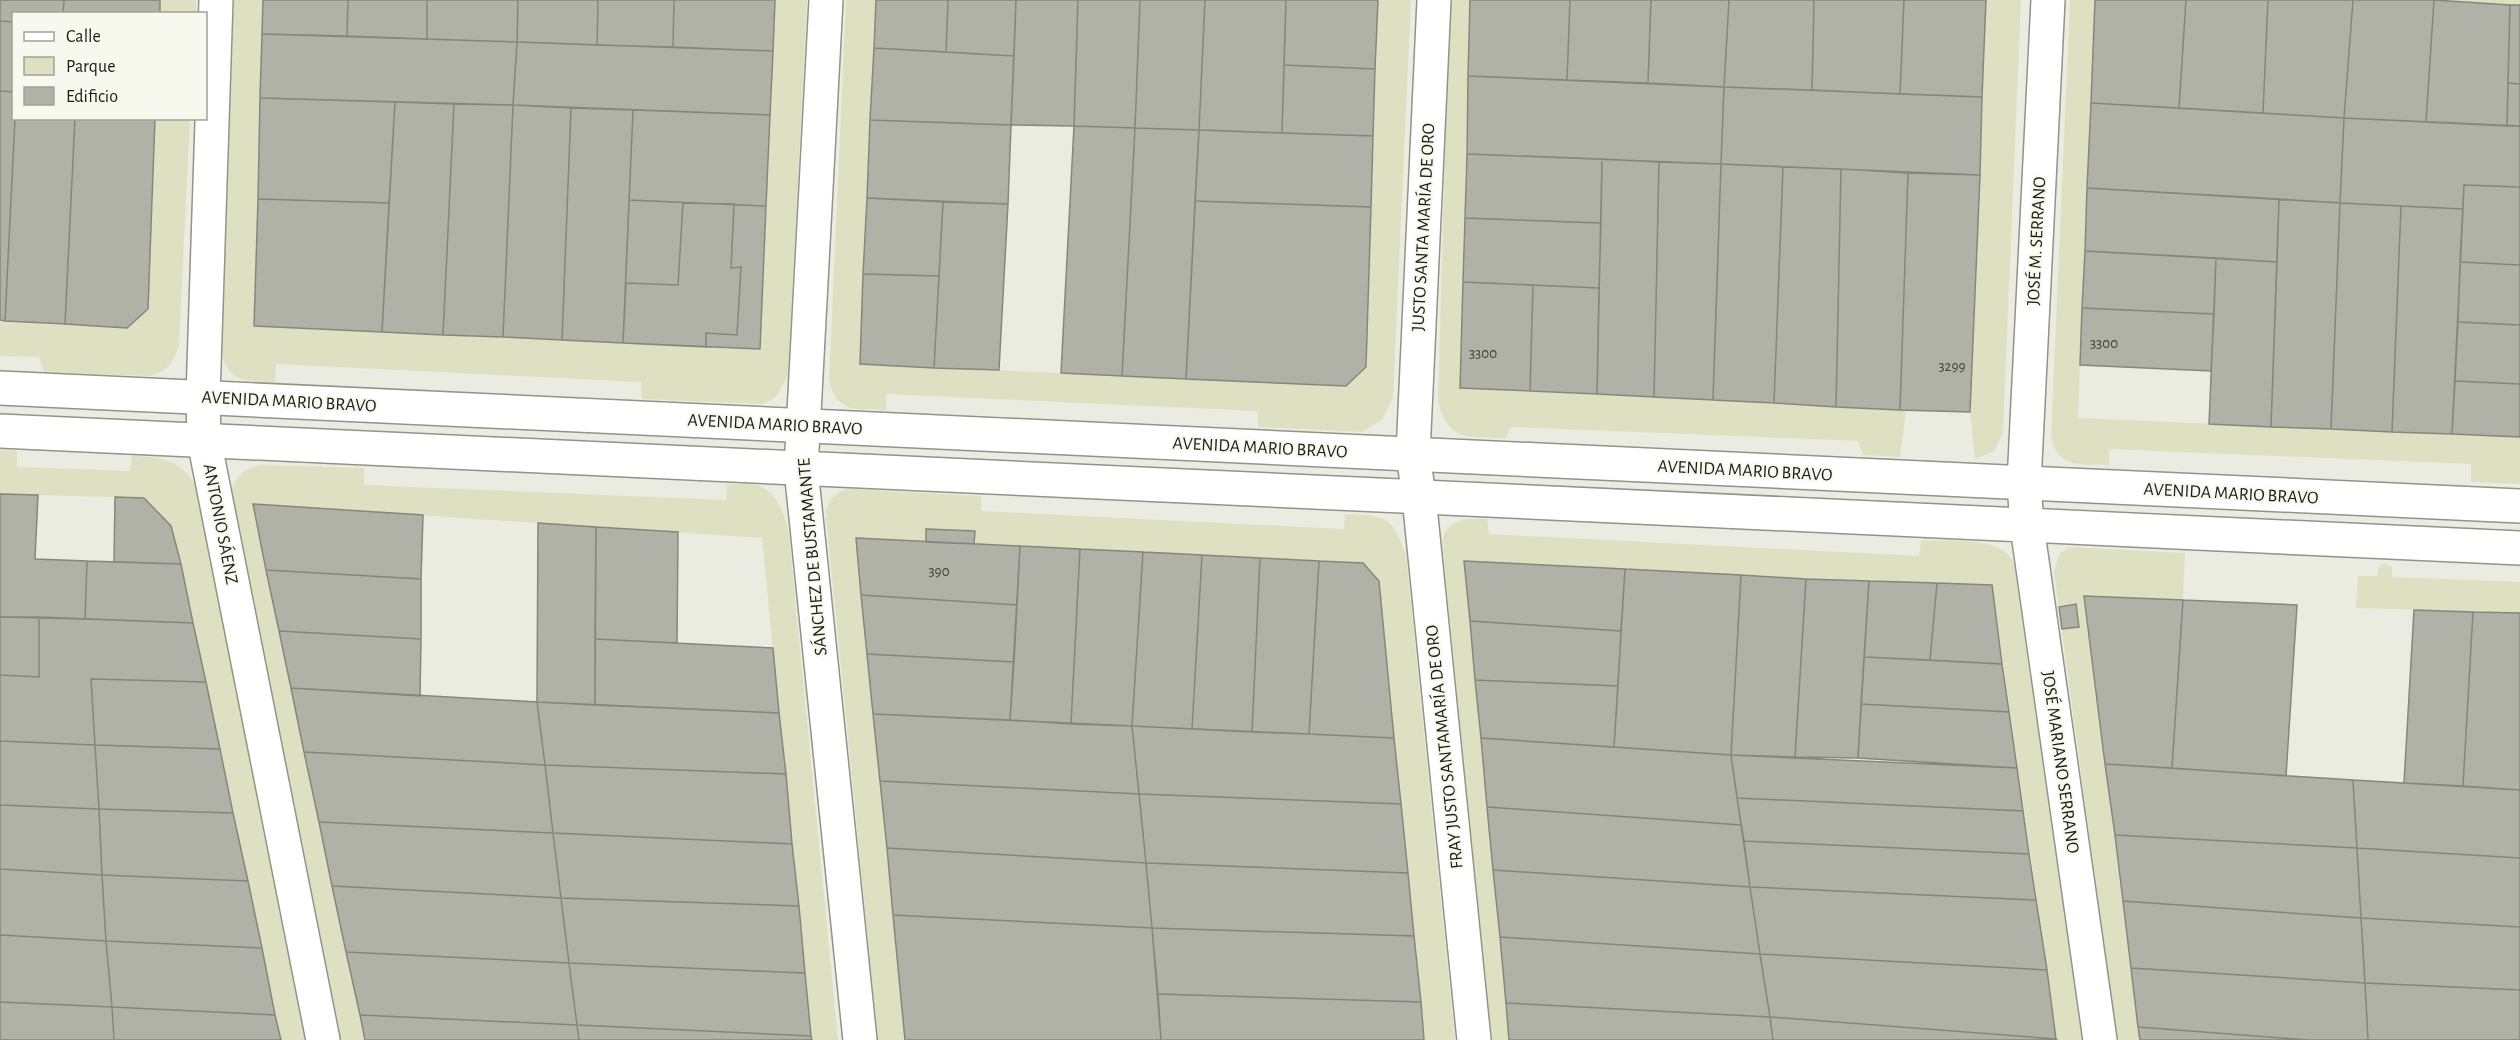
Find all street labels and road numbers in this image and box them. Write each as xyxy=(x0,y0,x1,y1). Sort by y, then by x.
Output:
street label: JUSTO SANTA MARÍA DE ORO xyxy=(1407,122,1438,332)
street label: JOSÉ M. SERRANO xyxy=(2022,176,2049,306)
street label: AVENIDA MARIO BRAVO xyxy=(201,388,377,416)
street label: AVENIDA MARIO BRAVO xyxy=(687,411,863,439)
street label: AVENIDA MARIO BRAVO xyxy=(1172,434,1348,462)
street label: SÁNCHEZ DE BUSTAMANTE xyxy=(792,457,831,657)
street label: AVENIDA MARIO BRAVO xyxy=(1657,457,1833,485)
street label: ANTONIO SÁENZ xyxy=(199,462,243,586)
street label: AVENIDA MARIO BRAVO xyxy=(2143,480,2319,508)
street label: FRAY JUSTO SANTAMARÍA DE ORO xyxy=(1420,624,1467,870)
street label: JOSÉ MARIANO SERRANO xyxy=(2038,669,2085,855)

